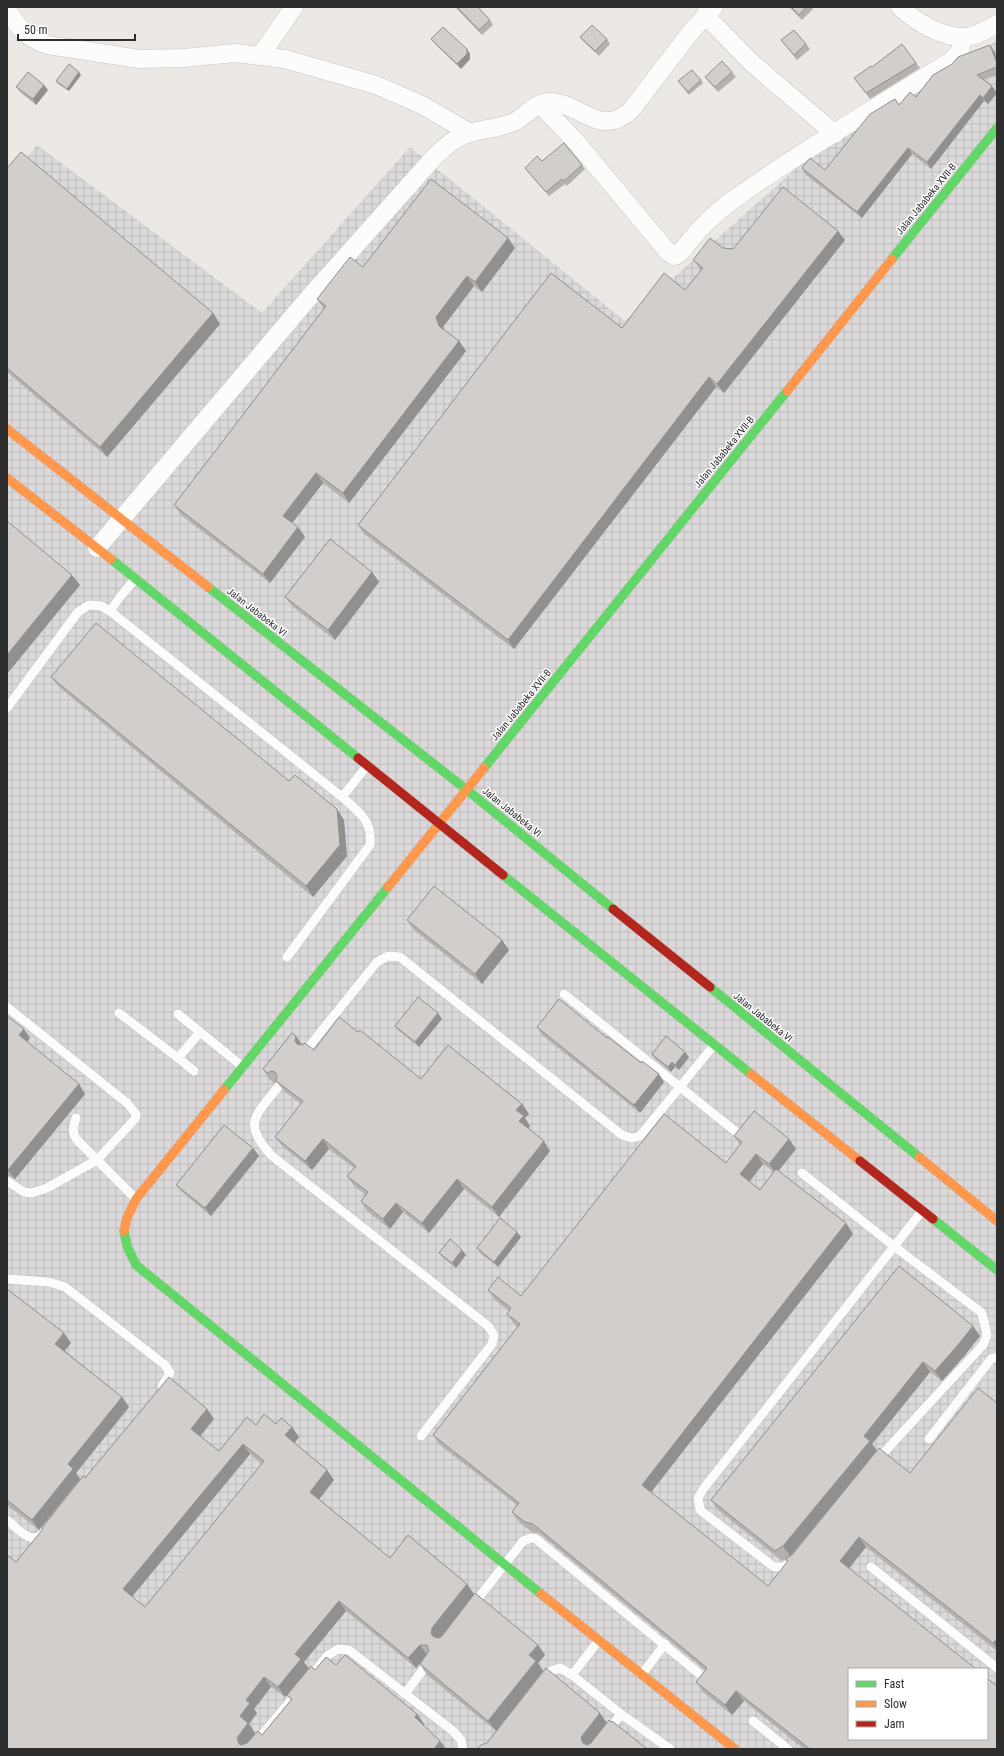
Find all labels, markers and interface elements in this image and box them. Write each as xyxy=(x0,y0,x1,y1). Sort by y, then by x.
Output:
scale bar xyxy=(18,16,135,42)
text: 50 m xyxy=(24,23,48,37)
street label: Jalan Jababeka XVII-B xyxy=(894,161,958,237)
street label: Jalan Jababeka XVII-B xyxy=(692,414,756,490)
street label: Jalan Jababeka VI xyxy=(225,585,289,639)
street label: Jalan Jababeka XVII-B xyxy=(489,667,553,743)
street label: Jalan Jababeka VI xyxy=(480,785,544,839)
street label: Jalan Jababeka VI xyxy=(731,990,795,1044)
legend xyxy=(848,1668,988,1740)
text: Fast xyxy=(884,1677,905,1691)
text: Slow xyxy=(884,1697,907,1711)
text: Jam xyxy=(884,1717,905,1731)

